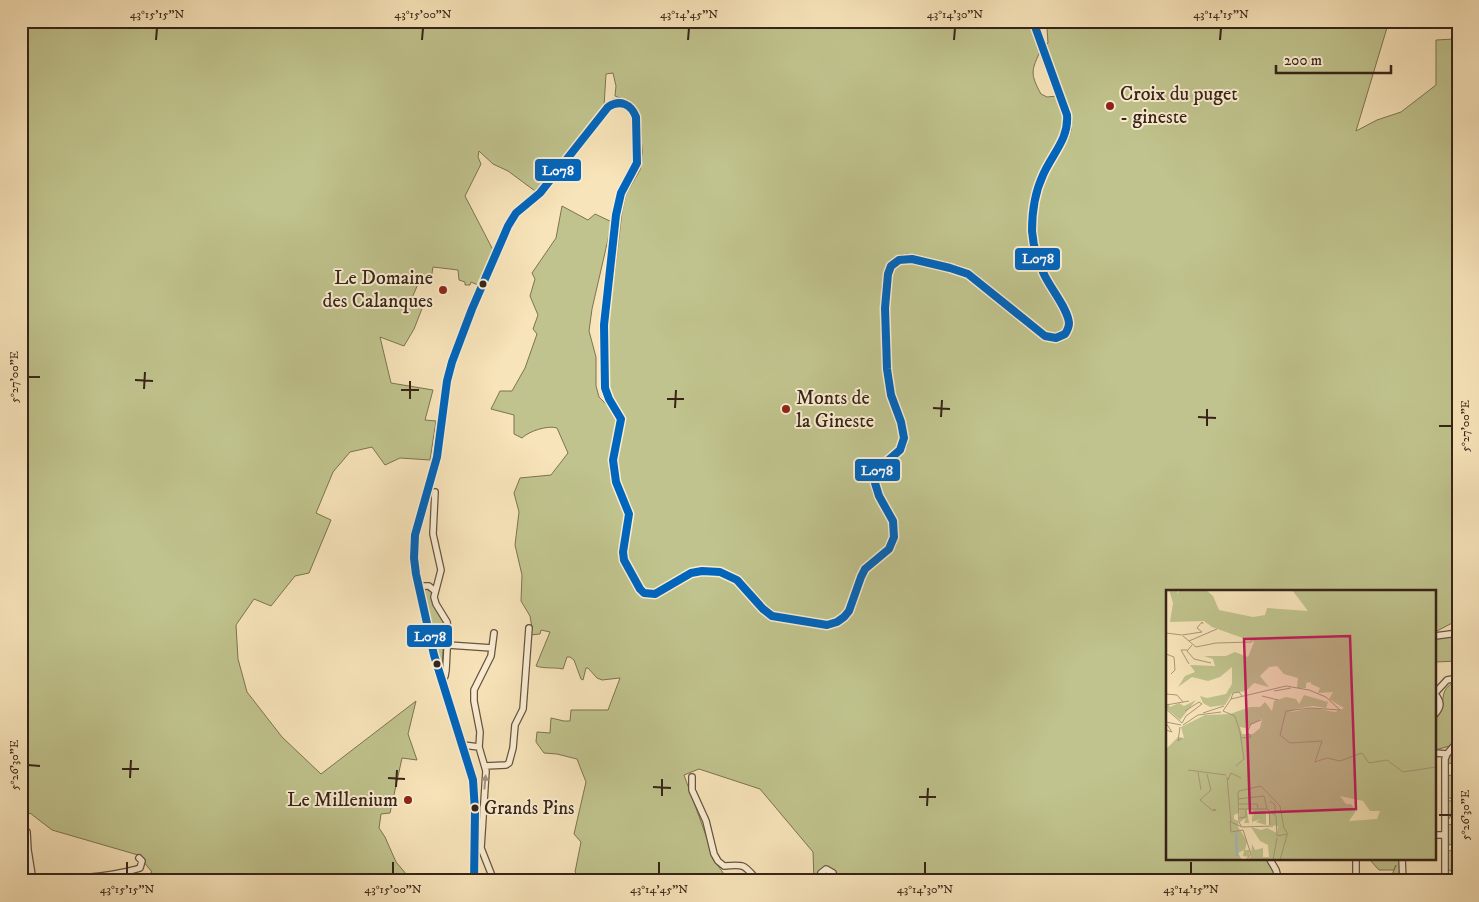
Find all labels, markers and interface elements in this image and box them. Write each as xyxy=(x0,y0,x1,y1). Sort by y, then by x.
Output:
text: 43°15'15"N xyxy=(130,7,184,22)
text: 43°15'00"N xyxy=(394,7,452,22)
text: 43°14'45"N xyxy=(660,7,718,22)
text: 43°14'30"N xyxy=(927,7,983,22)
text: 43°14'15"N xyxy=(1193,7,1249,22)
scale bar xyxy=(1276,42,1392,74)
text: 200 m xyxy=(1284,51,1322,70)
place label: Croix du puget - gineste xyxy=(1120,82,1238,130)
marker: Croix du puget - gineste xyxy=(1104,100,1116,112)
line badge: L078 xyxy=(534,158,582,182)
text: L078 xyxy=(542,162,574,180)
line badge: L078 xyxy=(1014,247,1061,271)
text: L078 xyxy=(1022,250,1054,268)
place label: Le Domaine des Calanques xyxy=(323,266,433,314)
unlabelled marker xyxy=(478,279,488,289)
marker: Le Domaine des Calanques xyxy=(437,284,449,296)
text: 5°27'00"E xyxy=(7,350,22,403)
place label: Monts de la Gineste xyxy=(796,386,874,434)
text: 5°27'00"E xyxy=(1458,399,1473,452)
marker: Monts de la Gineste xyxy=(780,403,792,415)
line badge: L078 xyxy=(854,458,901,482)
text: L078 xyxy=(861,462,893,480)
inset map xyxy=(1166,590,1436,860)
line badge: L078 xyxy=(406,624,453,648)
text: L078 xyxy=(414,628,446,646)
unlabelled marker xyxy=(432,659,442,669)
text: 5°26'30"E xyxy=(7,739,22,790)
one-way arrow xyxy=(482,774,490,790)
place label: Le Millenium xyxy=(287,788,398,813)
text: 5°26'30"E xyxy=(1458,789,1473,840)
marker: Le Millenium xyxy=(402,794,414,806)
place label: Grands Pins xyxy=(484,797,574,820)
marker: Grands Pins xyxy=(470,803,480,813)
text: 43°15'15"N xyxy=(100,882,154,897)
text: 43°15'00"N xyxy=(364,882,422,897)
text: 43°14'45"N xyxy=(630,882,688,897)
text: 43°14'30"N xyxy=(897,882,953,897)
text: 43°14'15"N xyxy=(1163,882,1219,897)

